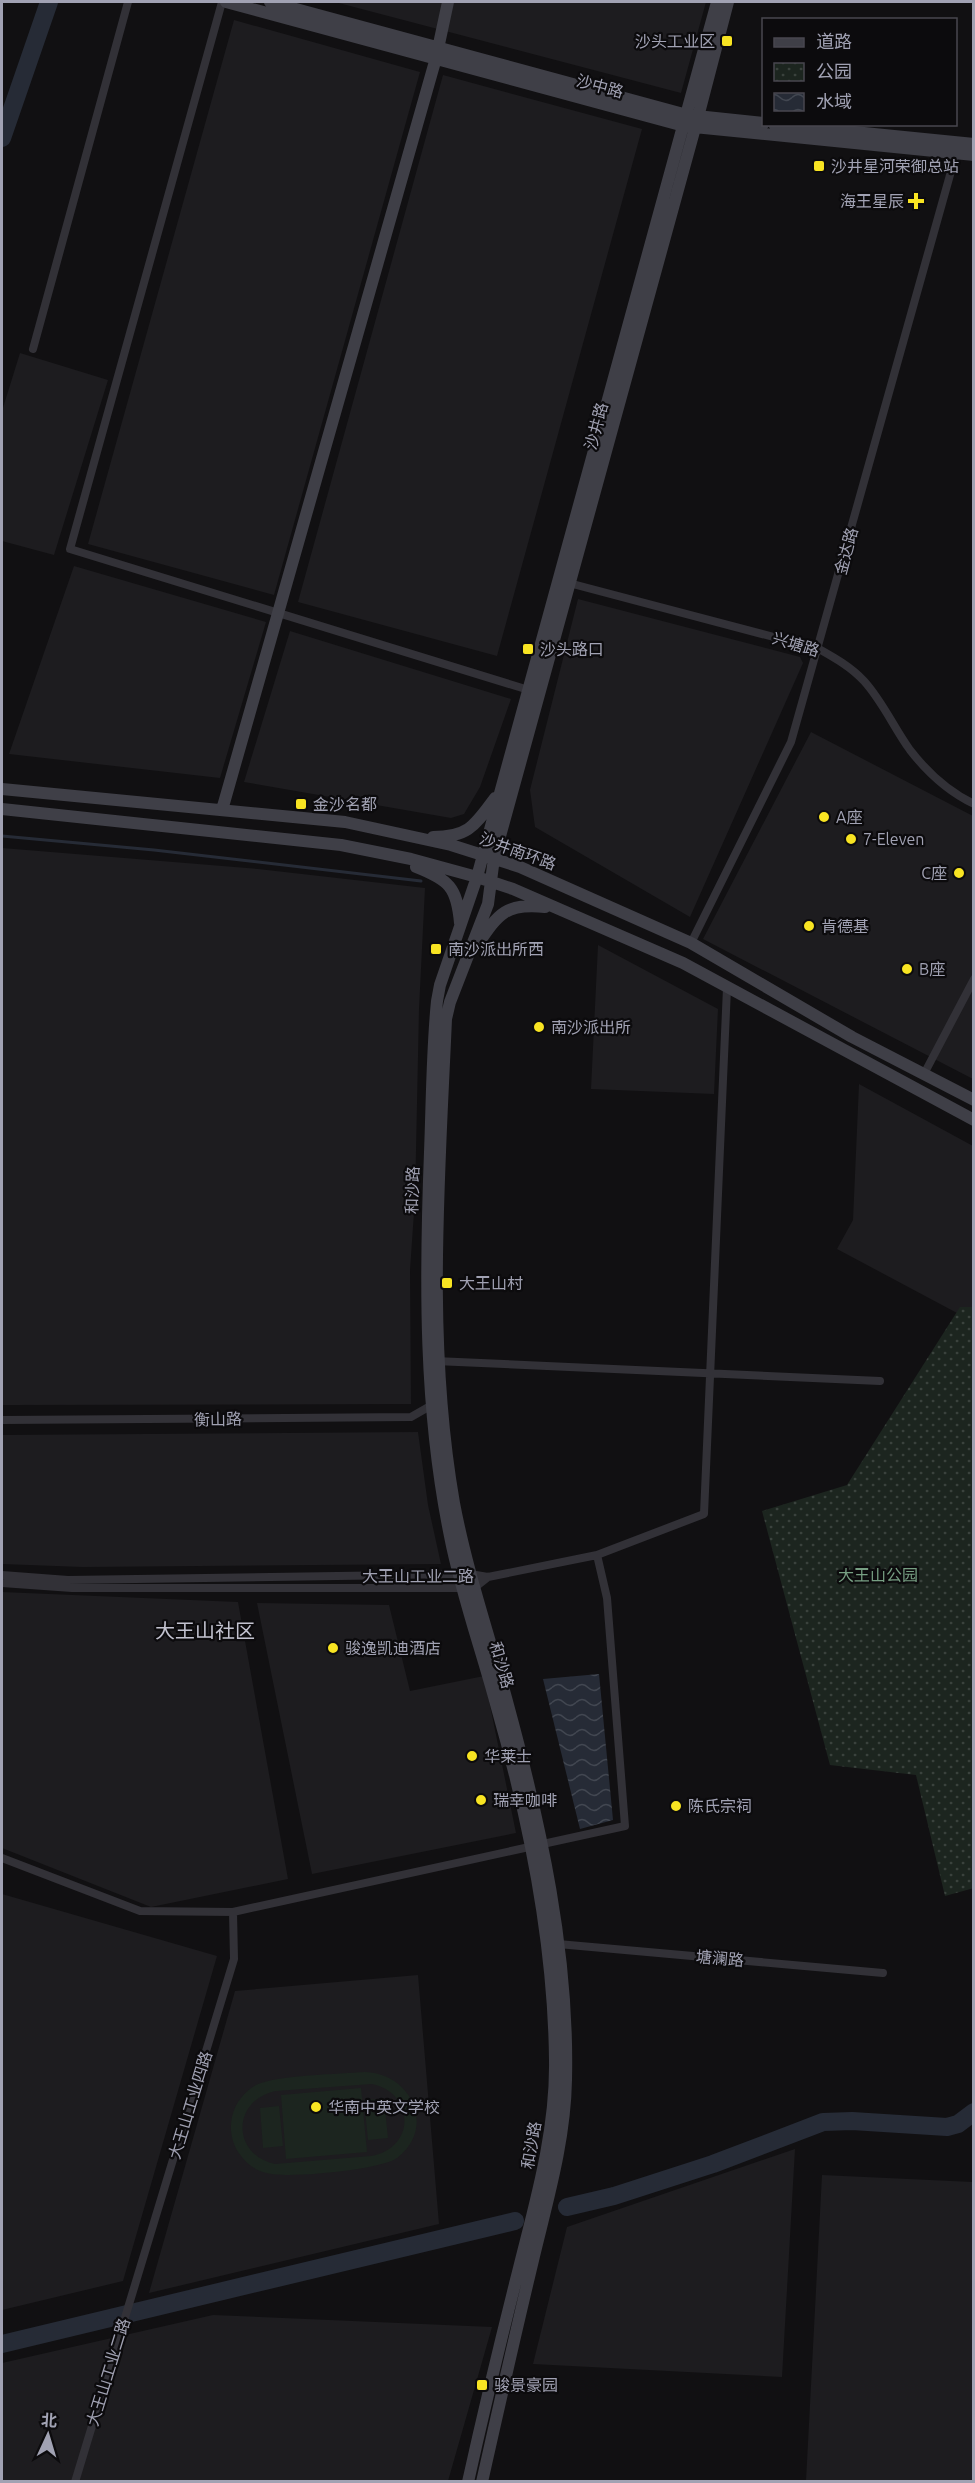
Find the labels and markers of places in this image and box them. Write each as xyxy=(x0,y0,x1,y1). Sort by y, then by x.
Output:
place label: 沙头工业区 xyxy=(635,32,715,50)
marker: 沙头工业区 xyxy=(720,34,734,48)
place label: 沙井星河荣御总站 xyxy=(831,157,959,175)
marker: 沙井星河荣御总站 xyxy=(812,159,826,173)
place label: 海王星辰 xyxy=(840,192,904,210)
marker: 海王星辰 xyxy=(909,194,923,208)
place label: 沙头路口 xyxy=(540,640,604,658)
marker: 沙头路口 xyxy=(521,642,535,656)
place label: 金沙名都 xyxy=(313,795,377,813)
marker: 金沙名都 xyxy=(294,797,308,811)
place label: A座 xyxy=(836,808,862,826)
marker: A座 xyxy=(817,810,831,824)
place label: 7-Eleven xyxy=(863,830,924,848)
marker: 7-Eleven xyxy=(844,832,858,846)
place label: C座 xyxy=(921,864,947,882)
marker: C座 xyxy=(952,866,966,880)
place label: 肯德基 xyxy=(821,917,869,935)
marker: 肯德基 xyxy=(802,919,816,933)
place label: 南沙派出所西 xyxy=(448,940,544,958)
marker: 南沙派出所西 xyxy=(429,942,443,956)
place label: B座 xyxy=(919,960,945,978)
marker: B座 xyxy=(900,962,914,976)
place label: 南沙派出所 xyxy=(551,1018,631,1036)
marker: 南沙派出所 xyxy=(532,1020,546,1034)
place label: 大王山村 xyxy=(459,1274,523,1292)
marker: 大王山村 xyxy=(440,1276,454,1290)
place label: 骏逸凯迪酒店 xyxy=(345,1639,441,1657)
marker: 骏逸凯迪酒店 xyxy=(326,1641,340,1655)
place label: 华莱士 xyxy=(484,1747,532,1765)
marker: 华莱士 xyxy=(465,1749,479,1763)
place label: 瑞幸咖啡 xyxy=(493,1791,557,1809)
marker: 瑞幸咖啡 xyxy=(474,1793,488,1807)
place label: 陈氏宗祠 xyxy=(688,1797,752,1815)
marker: 陈氏宗祠 xyxy=(669,1799,683,1813)
place label: 华南中英文学校 xyxy=(328,2098,440,2116)
marker: 华南中英文学校 xyxy=(309,2100,323,2114)
place label: 骏景豪园 xyxy=(494,2376,558,2394)
marker: 骏景豪园 xyxy=(475,2378,489,2392)

